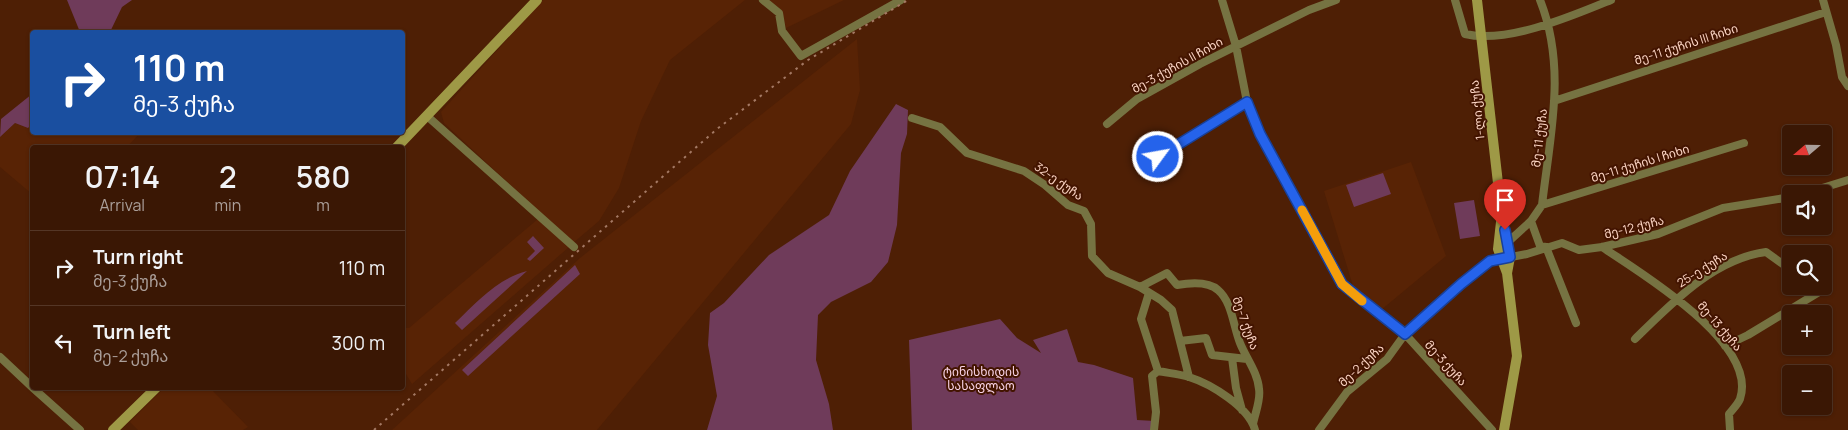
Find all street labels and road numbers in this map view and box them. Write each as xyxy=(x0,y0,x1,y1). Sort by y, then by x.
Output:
street label: მე-11 ქუჩის III ჩიხი xyxy=(1632,19,1740,69)
street label: მე-3 ქუჩის II ჩიხი xyxy=(1128,33,1226,97)
street label: 1-ლი ქუჩა xyxy=(1465,79,1489,141)
street label: მე-11 ქუჩა xyxy=(1527,108,1551,168)
street label: მე-11 ქუჩის I ჩიხი xyxy=(1589,140,1691,186)
street label: 32-ე ქუჩა xyxy=(1031,158,1087,204)
street label: მე-12 ქუჩა xyxy=(1602,211,1666,243)
street label: 25-ე ქუჩა xyxy=(1674,247,1730,291)
street label: მე-7 ქუჩა xyxy=(1229,294,1263,352)
street label: მე-13 ქუჩა xyxy=(1694,297,1746,355)
street label: მე-3 ქუჩა xyxy=(1421,337,1471,389)
street label: მე-2 ქუჩა xyxy=(1335,340,1387,390)

